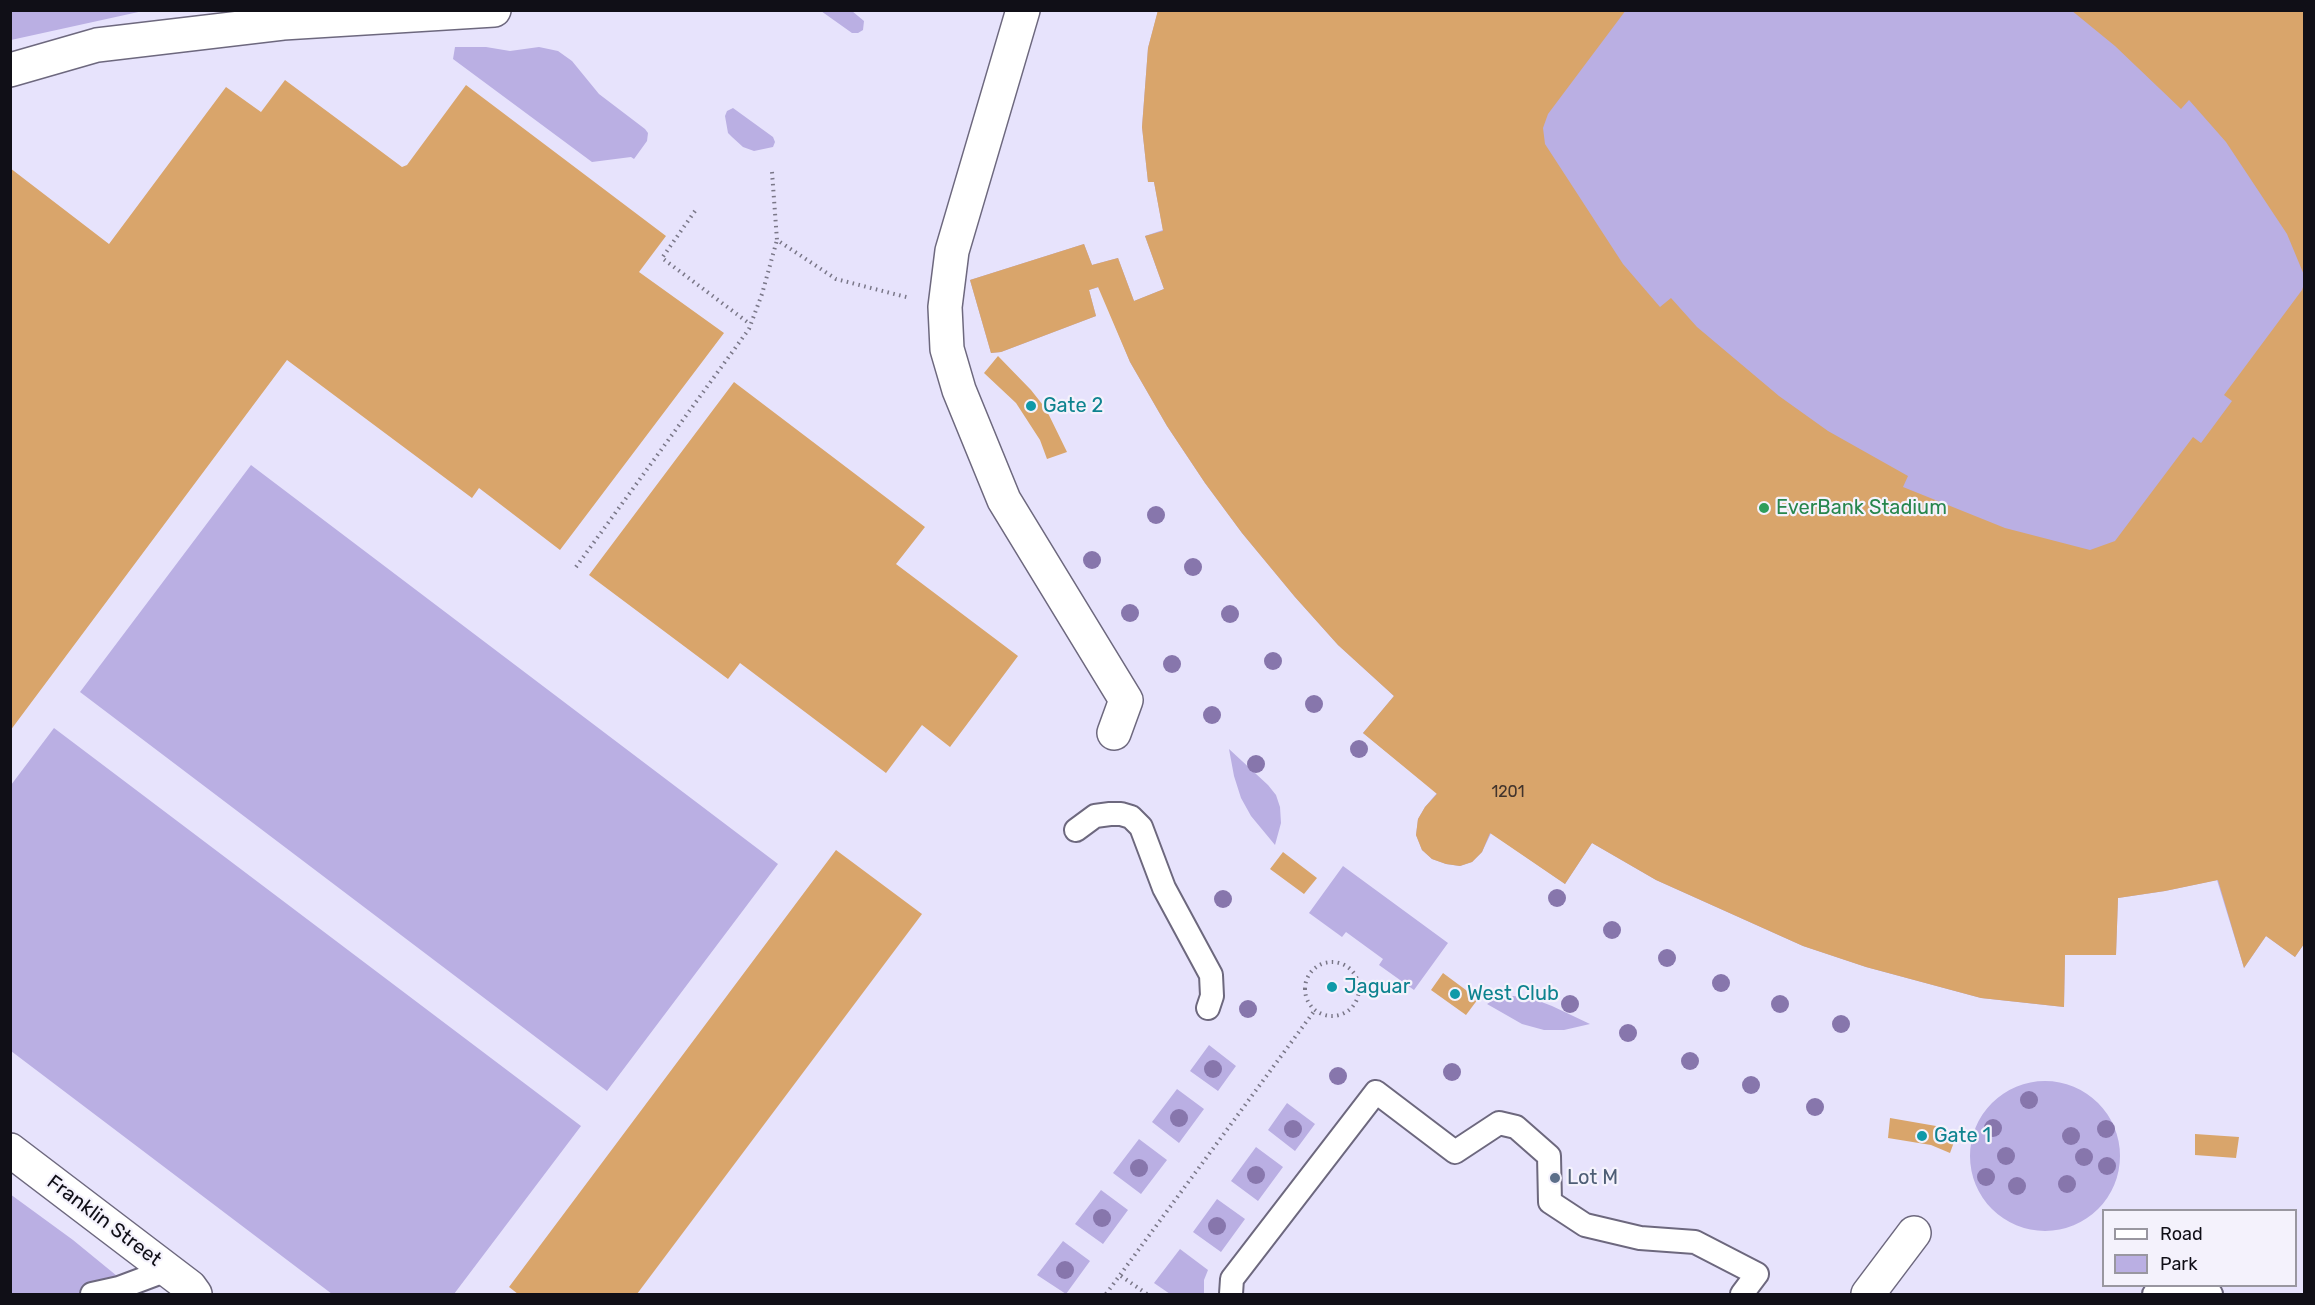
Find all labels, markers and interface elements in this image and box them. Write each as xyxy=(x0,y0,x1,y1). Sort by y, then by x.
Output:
place label: Gate 2 xyxy=(1043,394,1103,418)
marker: Gate 2 xyxy=(1024,399,1038,413)
place label: EverBank Stadium xyxy=(1776,496,1947,520)
marker: EverBank Stadium xyxy=(1757,501,1771,515)
house number: 1201 xyxy=(1491,782,1525,802)
place label: Jaguar xyxy=(1344,975,1410,999)
marker: Jaguar xyxy=(1325,980,1339,994)
place label: West Club xyxy=(1467,982,1559,1006)
marker: West Club xyxy=(1448,987,1462,1001)
place label: Gate 1 xyxy=(1934,1124,1991,1148)
marker: Gate 1 xyxy=(1915,1129,1929,1143)
place label: Lot M xyxy=(1567,1166,1618,1190)
street label: Franklin Street xyxy=(42,1170,166,1272)
marker: Lot M xyxy=(1548,1171,1562,1185)
legend xyxy=(2102,1209,2297,1287)
text: Road xyxy=(2160,1223,2203,1245)
text: Park xyxy=(2160,1253,2197,1275)

